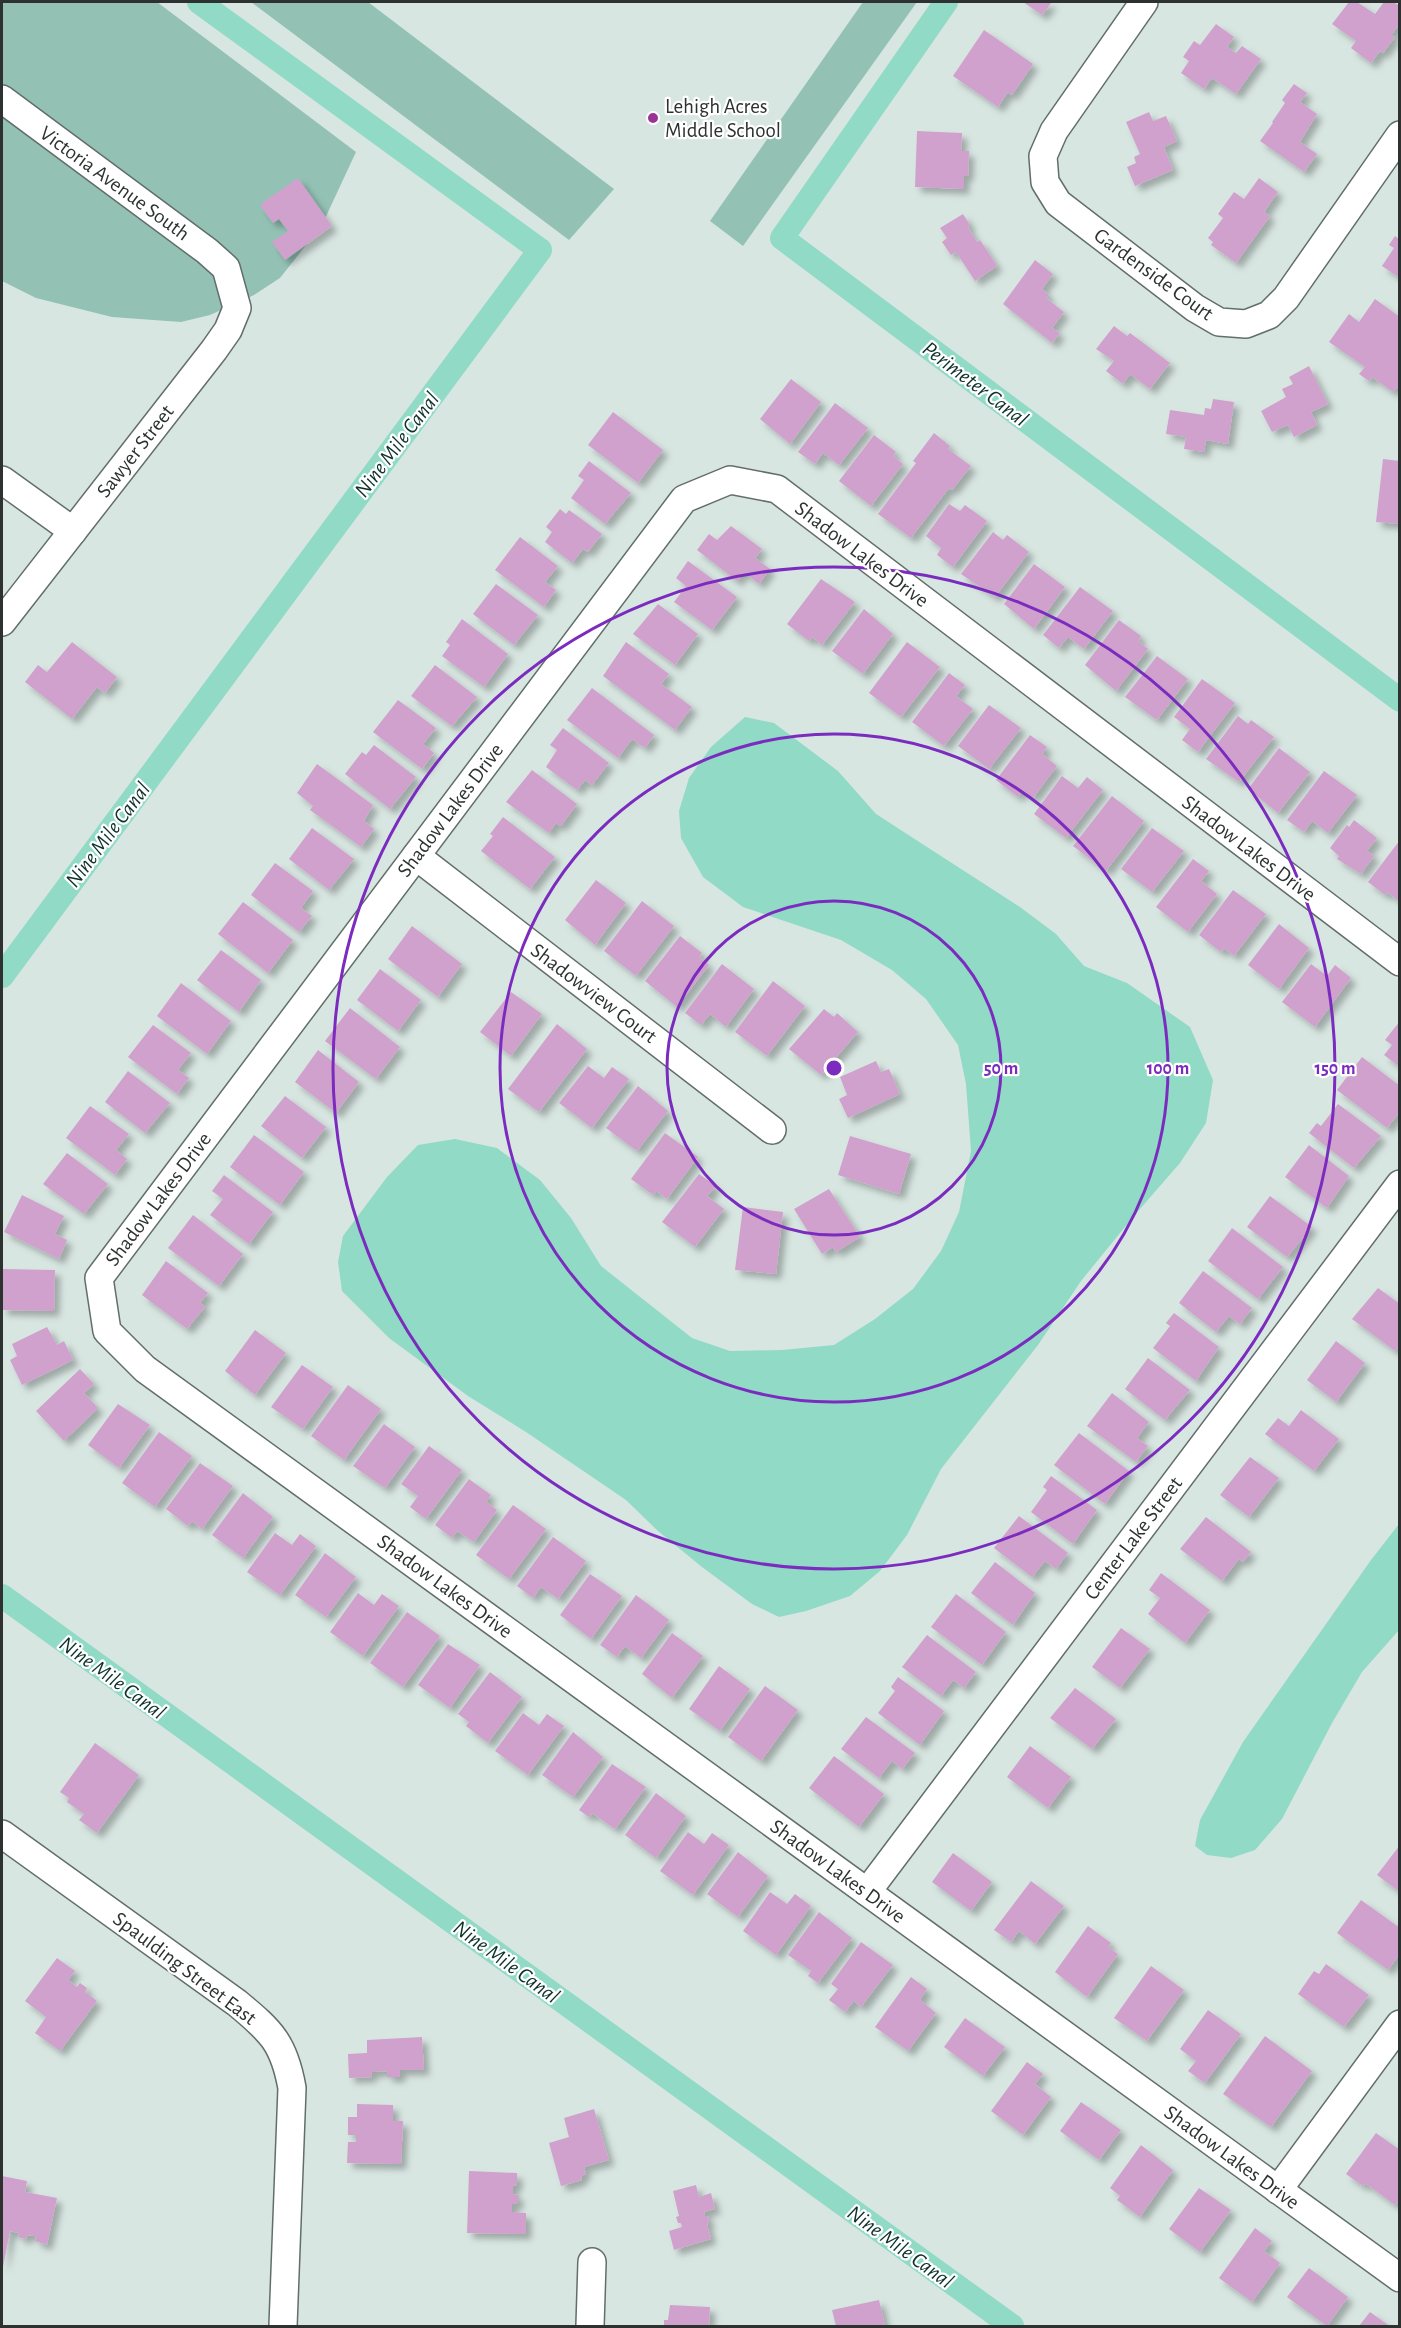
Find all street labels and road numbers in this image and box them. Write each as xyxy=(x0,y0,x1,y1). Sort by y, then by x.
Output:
street label: Victoria Avenue South xyxy=(36,122,193,245)
street label: Gardenside Court xyxy=(1090,224,1217,325)
street label: Sawyer Street xyxy=(93,401,178,502)
street label: Shadow Lakes Drive xyxy=(791,498,932,611)
street label: Shadow Lakes Drive xyxy=(394,740,507,881)
street label: Shadow Lakes Drive xyxy=(1178,792,1319,905)
street label: Shadowview Court xyxy=(527,939,661,1048)
street label: Shadow Lakes Drive xyxy=(102,1129,215,1270)
street label: Center Lake Street xyxy=(1081,1473,1186,1604)
street label: Shadow Lakes Drive xyxy=(373,1531,516,1642)
street label: Shadow Lakes Drive xyxy=(766,1816,909,1927)
street label: Spaulding Street East xyxy=(109,1908,261,2029)
street label: Shadow Lakes Drive xyxy=(1160,2102,1303,2213)

